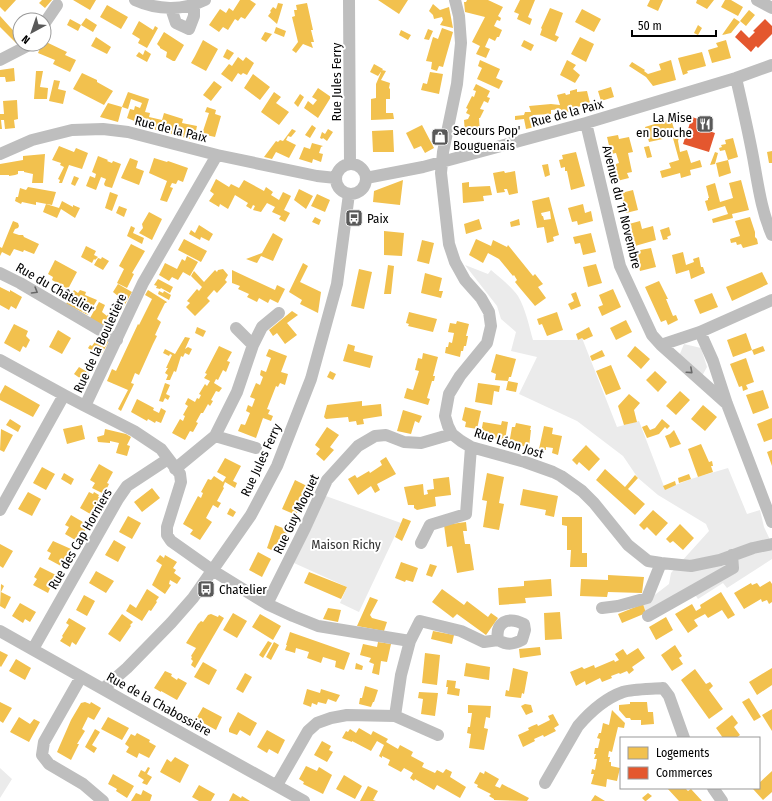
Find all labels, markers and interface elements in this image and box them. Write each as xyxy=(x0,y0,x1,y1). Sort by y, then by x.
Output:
north arrow xyxy=(12,12,52,52)
scale bar xyxy=(632,12,716,38)
text: 50 m xyxy=(638,19,662,33)
text: N xyxy=(19,32,33,46)
street label: Rue Jules Ferry xyxy=(329,42,344,121)
street label: Rue de la Paix xyxy=(529,96,605,130)
place label: La Mise en Bouche xyxy=(636,110,692,140)
street label: Rue de la Paix xyxy=(133,113,209,145)
restaurant icon: La Mise en Bouche xyxy=(695,114,715,134)
place label: Secours Pop' Bouguenais xyxy=(453,123,520,153)
shop icon: Secours Pop' Bouguenais xyxy=(430,127,450,147)
street label: Avenue du 11 Novembre xyxy=(599,144,645,270)
bus stop icon: Paix xyxy=(344,208,364,228)
place label: Paix xyxy=(367,211,389,226)
street label: Rue du Châtelier xyxy=(13,259,97,317)
one-way arrow xyxy=(30,287,38,294)
street label: Rue de la Bouletière xyxy=(70,291,130,395)
one-way arrow xyxy=(685,366,693,374)
street label: Rue Jules Ferry xyxy=(238,421,284,499)
street label: Rue Léon Jost xyxy=(472,425,546,462)
street label: Rue Guy Moquet xyxy=(270,471,322,556)
street label: Rue des Cap Horniers xyxy=(45,486,115,592)
park label: Maison Richy xyxy=(311,537,381,552)
bus stop icon: Chatelier xyxy=(196,579,216,599)
place label: Chatelier xyxy=(219,582,267,597)
street label: Rue de la Chabossière xyxy=(104,669,214,739)
legend xyxy=(620,737,760,789)
text: Logements xyxy=(656,746,709,760)
text: Commerces xyxy=(656,766,712,780)

